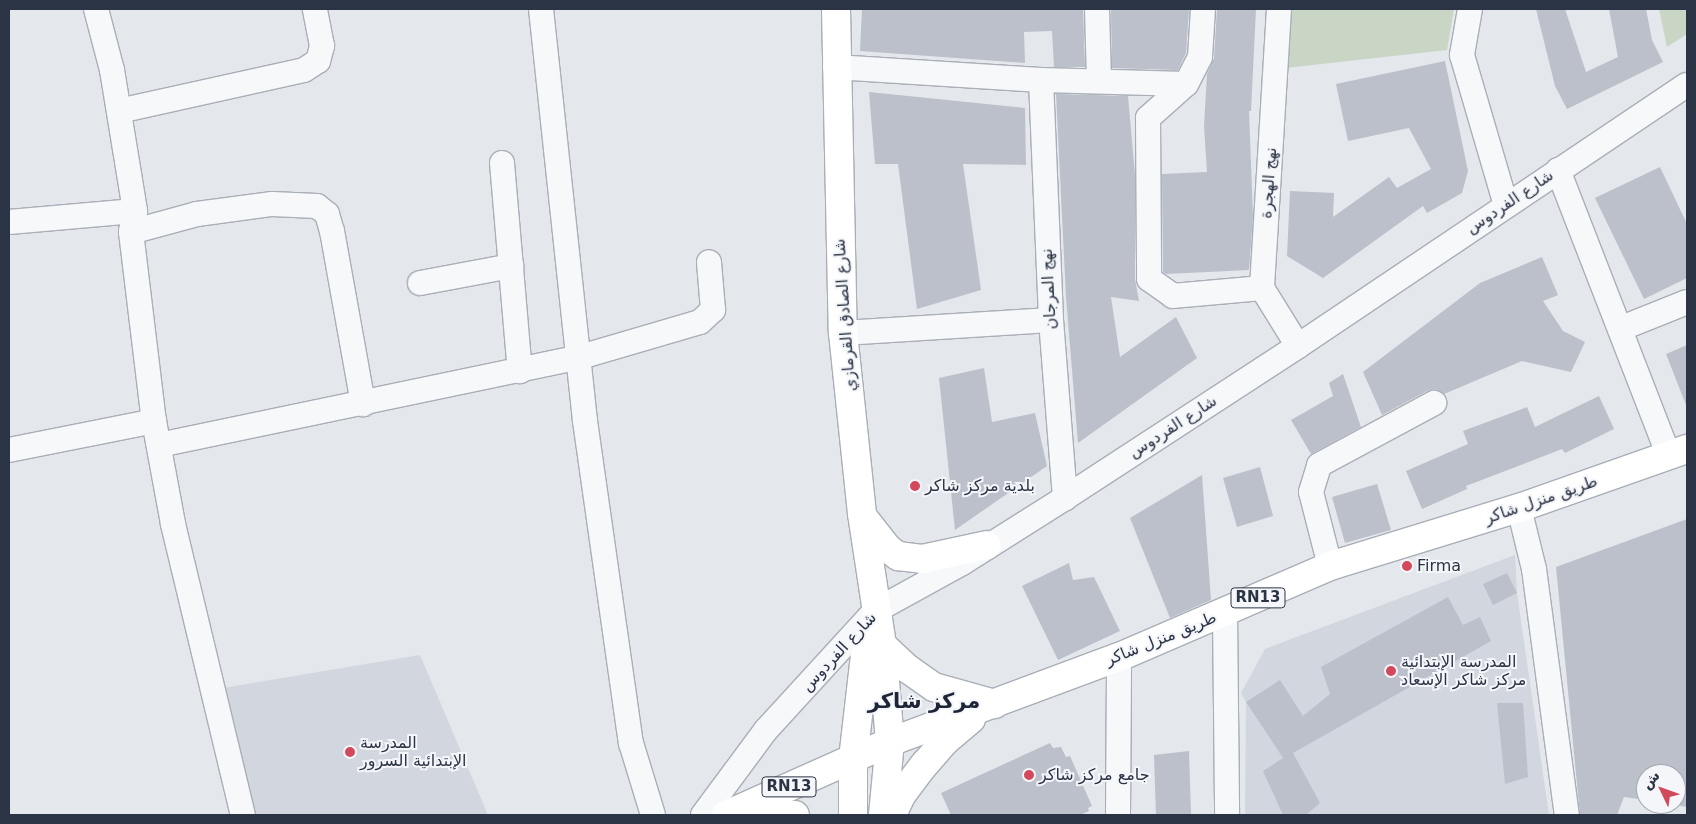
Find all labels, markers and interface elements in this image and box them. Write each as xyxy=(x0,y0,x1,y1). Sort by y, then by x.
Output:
street label: نهج الهجرة xyxy=(1257,147,1281,219)
street label: شارع الفردوس xyxy=(1463,166,1557,238)
street label: شارع الصادق القرمازي xyxy=(830,238,860,392)
street label: نهج المرجان xyxy=(1037,248,1061,330)
street label: شارع الفردوس xyxy=(1125,391,1221,463)
street label: طريق منزل شاكر xyxy=(1482,472,1600,528)
place label: بلدية مركز شاكر xyxy=(925,476,1035,496)
marker: بلدية مركز شاكر xyxy=(909,480,921,492)
place label: Firma xyxy=(1417,556,1461,576)
marker: Firma xyxy=(1401,560,1413,572)
road number: RN13 xyxy=(1230,586,1286,610)
street label: شارع الفردوس xyxy=(797,608,881,696)
street label: طريق منزل شاكر xyxy=(1103,608,1219,670)
place label: المدرسة الإبتدائية مركز شاكر الإسعاد xyxy=(1401,652,1526,690)
marker: المدرسة الإبتدائية مركز شاكر الإسعاد xyxy=(1385,665,1397,677)
district label: مركز شاكر xyxy=(868,688,980,714)
place label: المدرسة الإبتدائية السرور xyxy=(360,733,467,771)
marker: المدرسة الإبتدائية السرور xyxy=(344,746,356,758)
north arrow xyxy=(1636,764,1686,814)
place label: جامع مركز شاكر xyxy=(1039,765,1150,785)
text: ش xyxy=(1638,767,1663,792)
marker: جامع مركز شاكر xyxy=(1023,769,1035,781)
road number: RN13 xyxy=(762,774,816,800)

